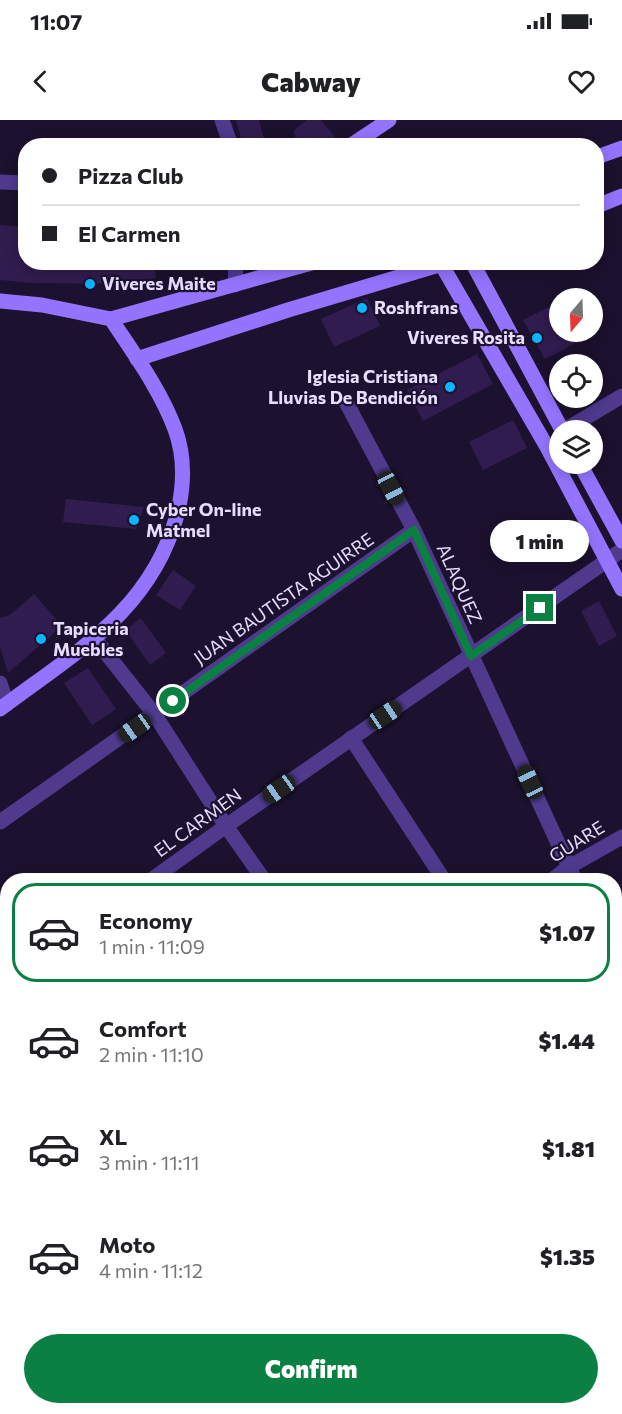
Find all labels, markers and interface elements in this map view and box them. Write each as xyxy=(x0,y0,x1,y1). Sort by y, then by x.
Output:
text: 11:07 xyxy=(30,8,82,35)
icon: back xyxy=(24,65,57,98)
text: Cabway xyxy=(261,65,361,98)
icon: heart xyxy=(565,65,598,98)
text: Pizza Club xyxy=(78,162,184,189)
text: El Carmen xyxy=(78,220,181,247)
place label: Viveres Maite xyxy=(102,272,216,294)
marker: Viveres Maite xyxy=(83,277,97,291)
north arrow xyxy=(549,288,603,342)
map controls xyxy=(549,288,603,474)
place label: Roshfrans xyxy=(374,296,458,318)
marker: Roshfrans xyxy=(355,301,369,315)
place label: Viveres Rosita xyxy=(407,326,525,348)
marker: Viveres Rosita xyxy=(530,331,544,345)
button: locate xyxy=(549,354,603,408)
place label: Iglesia Cristiana Lluvias De Bendición xyxy=(268,365,438,408)
marker: Iglesia Cristiana Lluvias De Bendición xyxy=(443,380,457,394)
button: layers xyxy=(549,420,603,474)
car xyxy=(375,468,407,508)
place label: Cyber On-line Matmel xyxy=(146,498,261,541)
marker: Cyber On-line Matmel xyxy=(127,513,141,527)
callout: 1 min xyxy=(490,521,590,563)
street label: JUAN BAUTISTA AGUIRRE xyxy=(189,528,378,669)
text: 1 min xyxy=(515,529,564,553)
street label: ALAQUEZ xyxy=(433,540,487,627)
route end xyxy=(526,594,553,621)
place label: Tapiceria Muebles xyxy=(53,617,129,660)
marker: Tapiceria Muebles xyxy=(34,632,48,646)
route start xyxy=(159,687,186,714)
car xyxy=(365,697,405,733)
car xyxy=(115,710,155,746)
car xyxy=(514,762,546,802)
car xyxy=(259,771,299,807)
street label: EL CARMEN xyxy=(149,783,245,861)
street label: GUARE xyxy=(545,816,608,867)
icon: car xyxy=(27,906,81,960)
text: Economy xyxy=(99,907,193,934)
text: $1.07 xyxy=(539,919,595,946)
text: 1 min · 11:09 xyxy=(99,934,205,958)
icon: car xyxy=(27,1014,81,1068)
text: Comfort xyxy=(99,1015,187,1042)
text: $1.44 xyxy=(539,1027,595,1054)
text: 2 min · 11:10 xyxy=(99,1042,204,1066)
icon: car xyxy=(27,1122,81,1176)
text: XL xyxy=(99,1123,127,1150)
text: $1.81 xyxy=(542,1135,595,1162)
text: 3 min · 11:11 xyxy=(99,1150,200,1174)
icon: car xyxy=(27,1230,81,1284)
text: Moto xyxy=(99,1231,155,1258)
text: $1.35 xyxy=(540,1243,595,1270)
text: 4 min · 11:12 xyxy=(99,1258,203,1282)
button: Confirm xyxy=(24,1334,598,1403)

